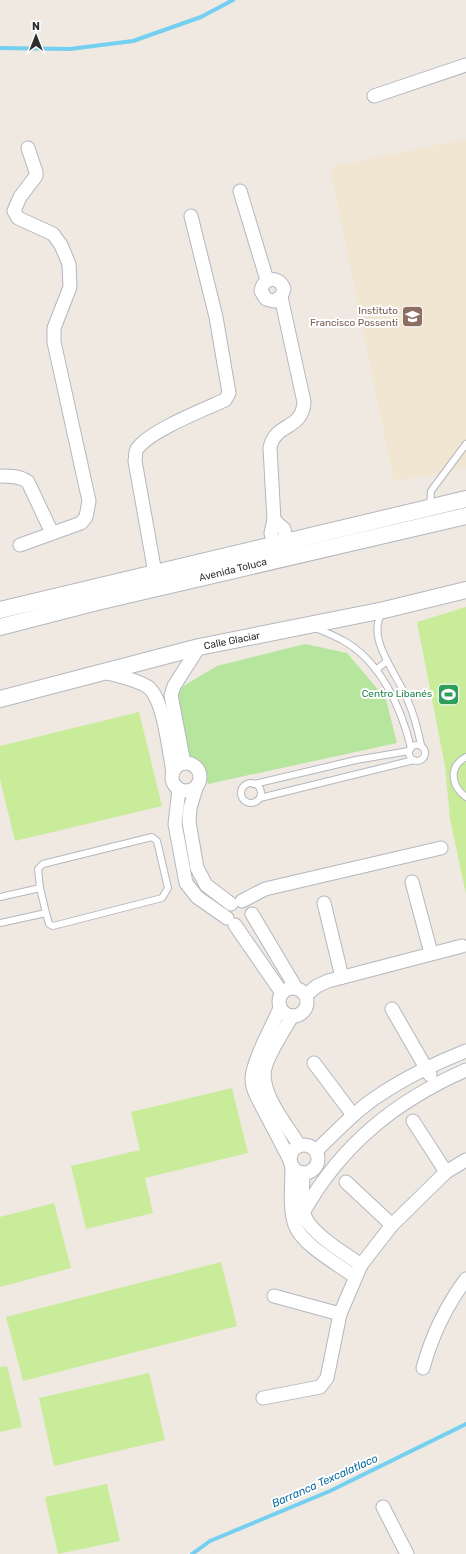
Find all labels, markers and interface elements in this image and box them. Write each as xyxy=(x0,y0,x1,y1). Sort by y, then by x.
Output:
north arrow xyxy=(16,16,56,56)
text: N xyxy=(32,20,40,33)
school or university icon: Instituto Francisco Possenti xyxy=(400,304,426,330)
place label: Instituto Francisco Possenti xyxy=(310,305,398,329)
street label: Avenida Toluca xyxy=(198,556,268,584)
street label: Calle Glaciar xyxy=(203,630,261,652)
sports icon: Centro Libanés xyxy=(435,681,461,707)
place label: Centro Libanés xyxy=(362,688,432,700)
water label: Barranca Texcalatlaco xyxy=(270,1452,380,1510)

